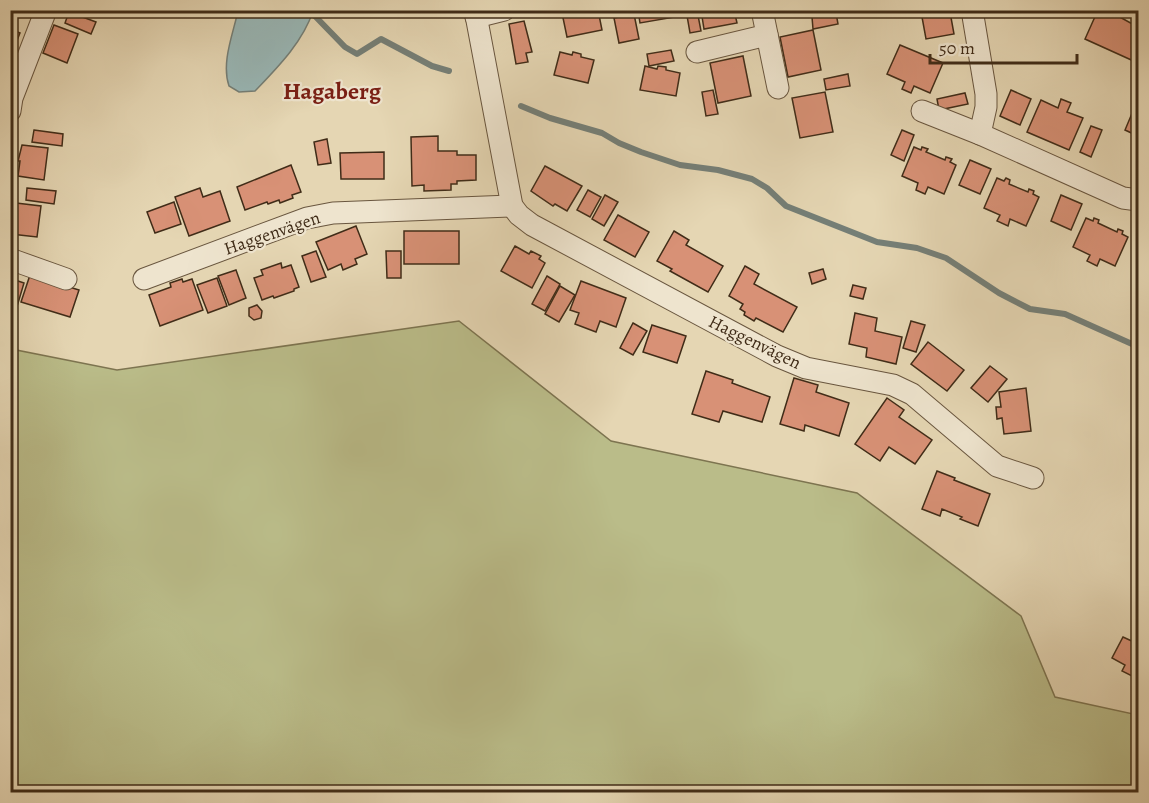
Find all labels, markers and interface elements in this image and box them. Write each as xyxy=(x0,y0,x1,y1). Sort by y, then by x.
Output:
scale bar xyxy=(930,27,1077,65)
text: 50 m xyxy=(939,36,975,60)
district label: Hagaberg xyxy=(283,75,382,107)
street label: Haggenvägen xyxy=(221,205,323,261)
street label: Haggenvägen xyxy=(705,309,805,375)

